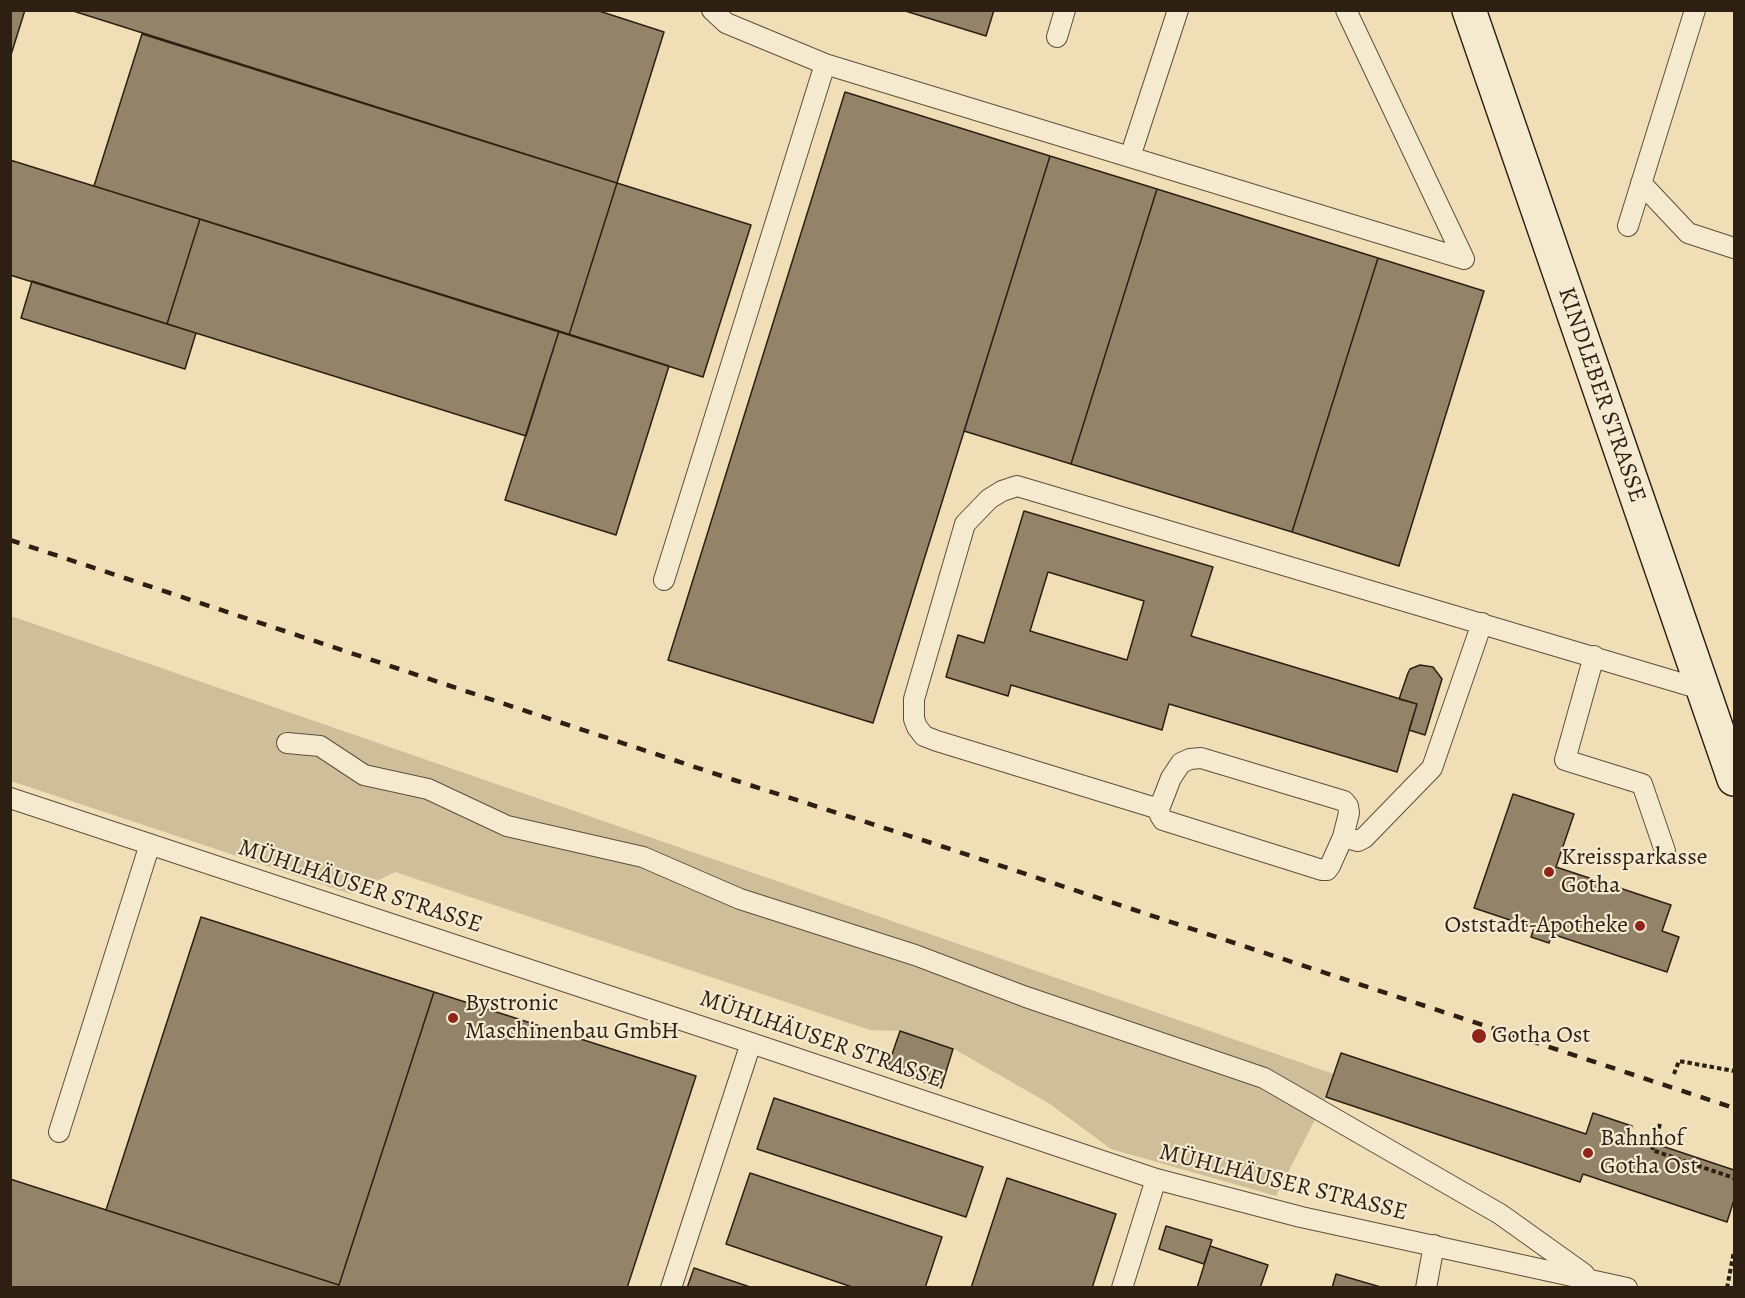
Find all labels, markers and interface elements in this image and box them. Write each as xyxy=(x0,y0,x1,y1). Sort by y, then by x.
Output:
street label: KINDLEBER STRASSE xyxy=(1551,284,1651,506)
street label: MÜHLHÄUSER STRASSE xyxy=(234,834,486,940)
place label: Kreissparkasse Gotha xyxy=(1561,844,1708,900)
marker: Kreissparkasse Gotha xyxy=(1542,865,1556,879)
place label: Oststadt-Apotheke xyxy=(1444,912,1628,940)
marker: Oststadt-Apotheke xyxy=(1633,919,1647,933)
street label: MÜHLHÄUSER STRASSE xyxy=(696,985,946,1095)
place label: Bystronic Maschinenbau GmbH xyxy=(465,990,679,1046)
marker: Bystronic Maschinenbau GmbH xyxy=(446,1011,460,1025)
place label: Gotha Ost xyxy=(1492,1022,1590,1050)
marker: Gotha Ost xyxy=(1470,1027,1488,1045)
place label: Bahnhof Gotha Ost xyxy=(1600,1125,1698,1181)
street label: MÜHLHÄUSER STRASSE xyxy=(1156,1138,1410,1228)
marker: Bahnhof Gotha Ost xyxy=(1581,1146,1595,1160)

